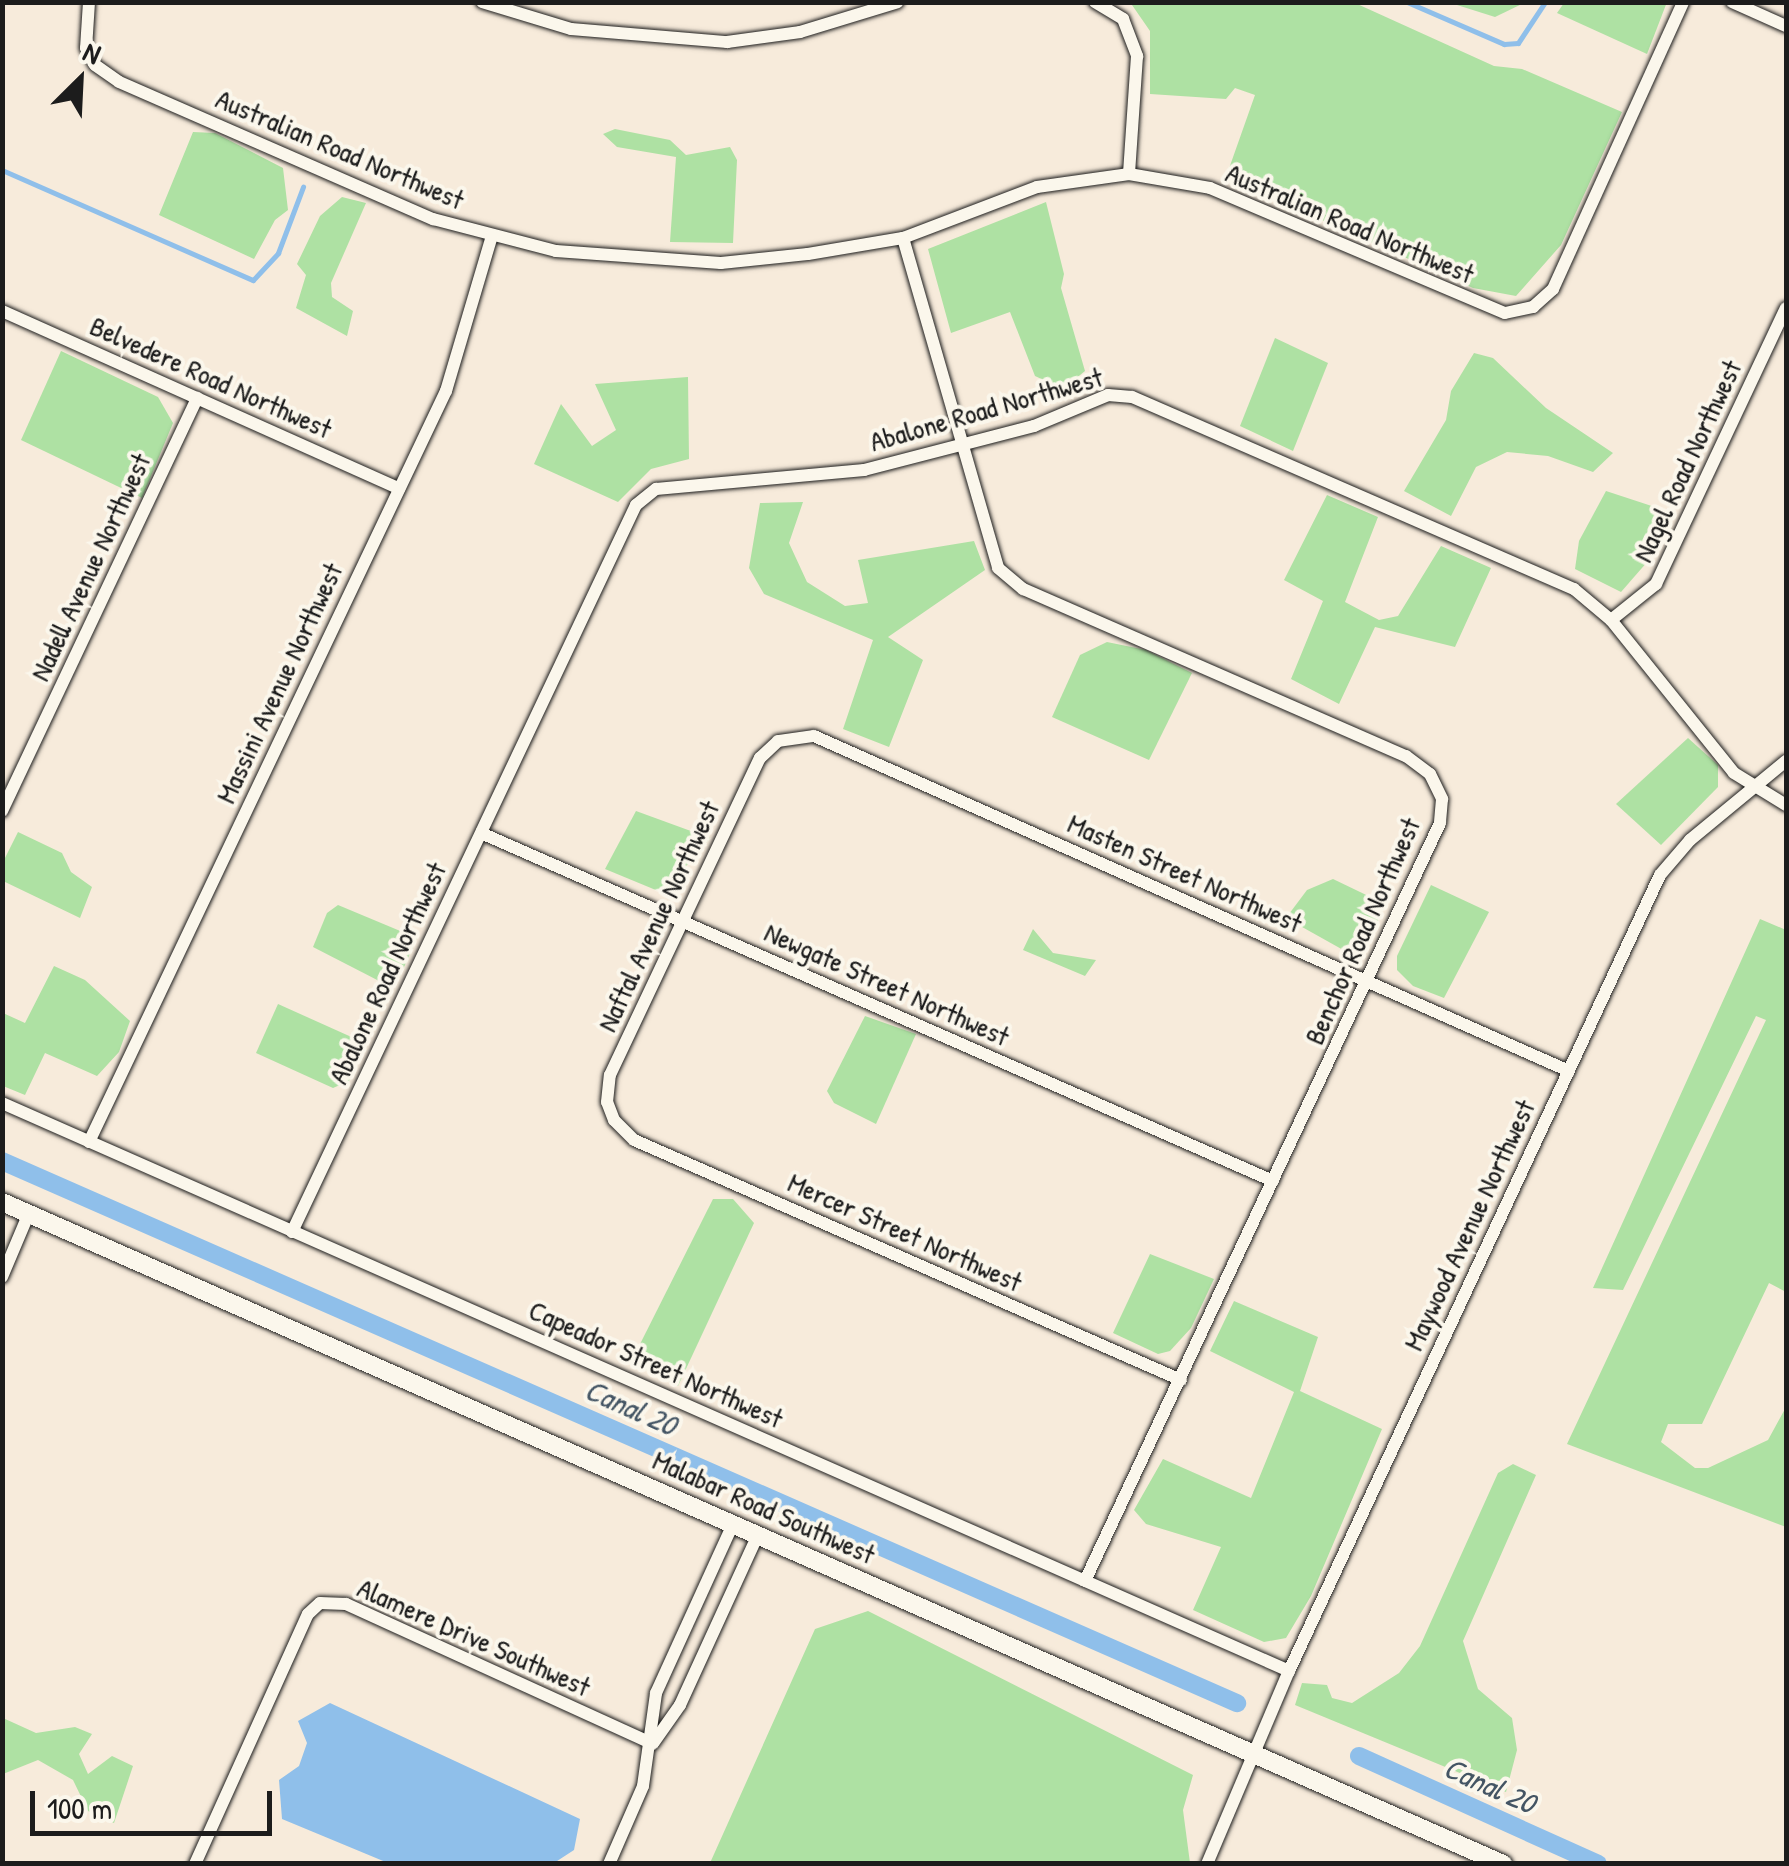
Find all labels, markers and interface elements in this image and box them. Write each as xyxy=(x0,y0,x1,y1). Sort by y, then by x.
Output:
north arrow xyxy=(30,30,130,130)
text: N xyxy=(78,32,107,73)
street label: Australian Road Northwest xyxy=(211,82,469,216)
street label: Australian Road Northwest xyxy=(1221,156,1479,290)
street label: Belvedere Road Northwest xyxy=(85,309,337,445)
street label: Nagel Road Northwest xyxy=(1626,355,1748,567)
street label: Abalone Road Northwest xyxy=(866,360,1106,458)
street label: Nadell Avenue Northwest xyxy=(23,448,157,686)
street label: Massini Avenue Northwest xyxy=(209,558,349,808)
street label: Naftal Avenue Northwest xyxy=(590,795,726,1037)
street label: Masten Street Northwest xyxy=(1063,806,1307,940)
street label: Benchor Road Northwest xyxy=(1297,813,1427,1049)
street label: Abalone Road Northwest xyxy=(321,857,453,1089)
street label: Newgate Street Northwest xyxy=(760,915,1014,1053)
street label: Maywood Avenue Northwest xyxy=(1396,1094,1542,1356)
street label: Mercer Street Northwest xyxy=(783,1165,1027,1299)
street label: Capeador Street Northwest xyxy=(524,1293,788,1435)
water label: Canal 20 xyxy=(580,1371,682,1443)
street label: Malabar Road Southwest xyxy=(648,1443,880,1571)
street label: Alamere Drive Southwest xyxy=(353,1571,595,1703)
water label: Canal 20 xyxy=(1439,1749,1541,1821)
scale bar xyxy=(35,1771,278,1833)
text: 100 m xyxy=(47,1788,112,1828)

